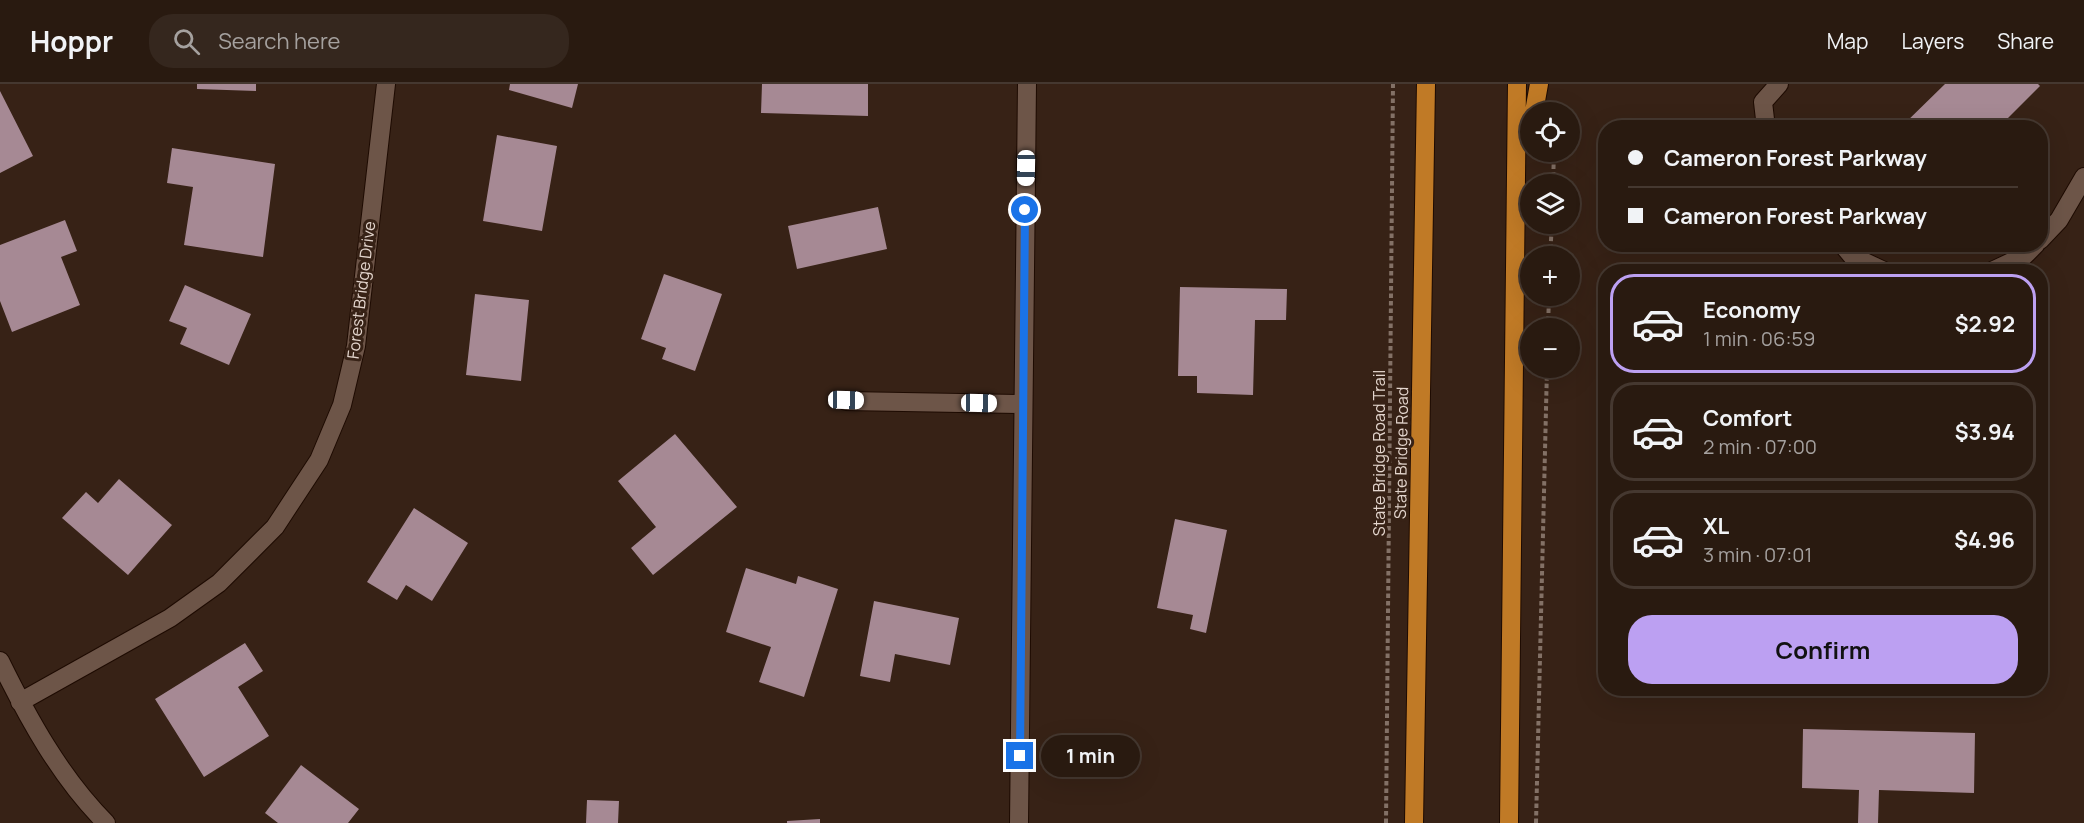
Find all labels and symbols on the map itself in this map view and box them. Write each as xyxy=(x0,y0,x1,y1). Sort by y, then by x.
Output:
car xyxy=(1017,150,1035,186)
route start xyxy=(1011,196,1038,223)
street label: Forest Bridge Drive xyxy=(342,220,380,360)
street label: State Bridge Road Trail xyxy=(1368,370,1390,536)
street label: State Bridge Road xyxy=(1389,387,1413,519)
car xyxy=(828,391,864,409)
car xyxy=(961,394,997,412)
callout: 1 min xyxy=(1041,735,1140,777)
route end xyxy=(1006,742,1033,769)

